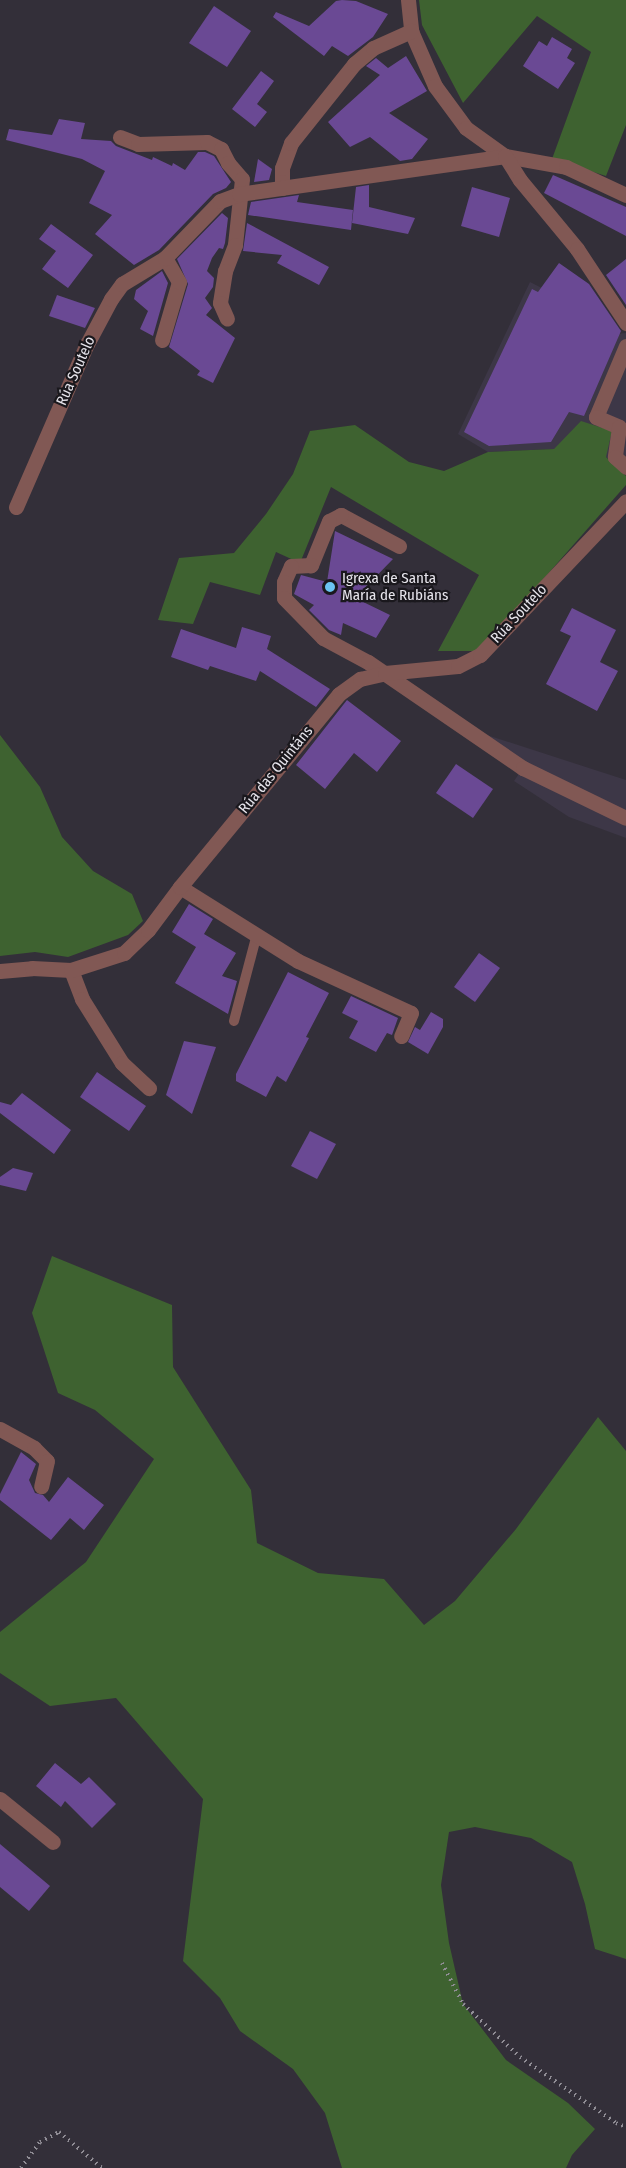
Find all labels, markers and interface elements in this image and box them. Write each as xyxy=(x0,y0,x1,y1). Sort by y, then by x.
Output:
street label: Rúa Soutelo xyxy=(53,334,99,408)
place label: Igrexa de Santa María de Rubiáns xyxy=(342,569,448,604)
marker: Igrexa de Santa María de Rubiáns xyxy=(323,580,337,594)
street label: Rúa Soutelo xyxy=(487,581,551,647)
street label: Rúa das Quintáns xyxy=(235,723,317,817)

